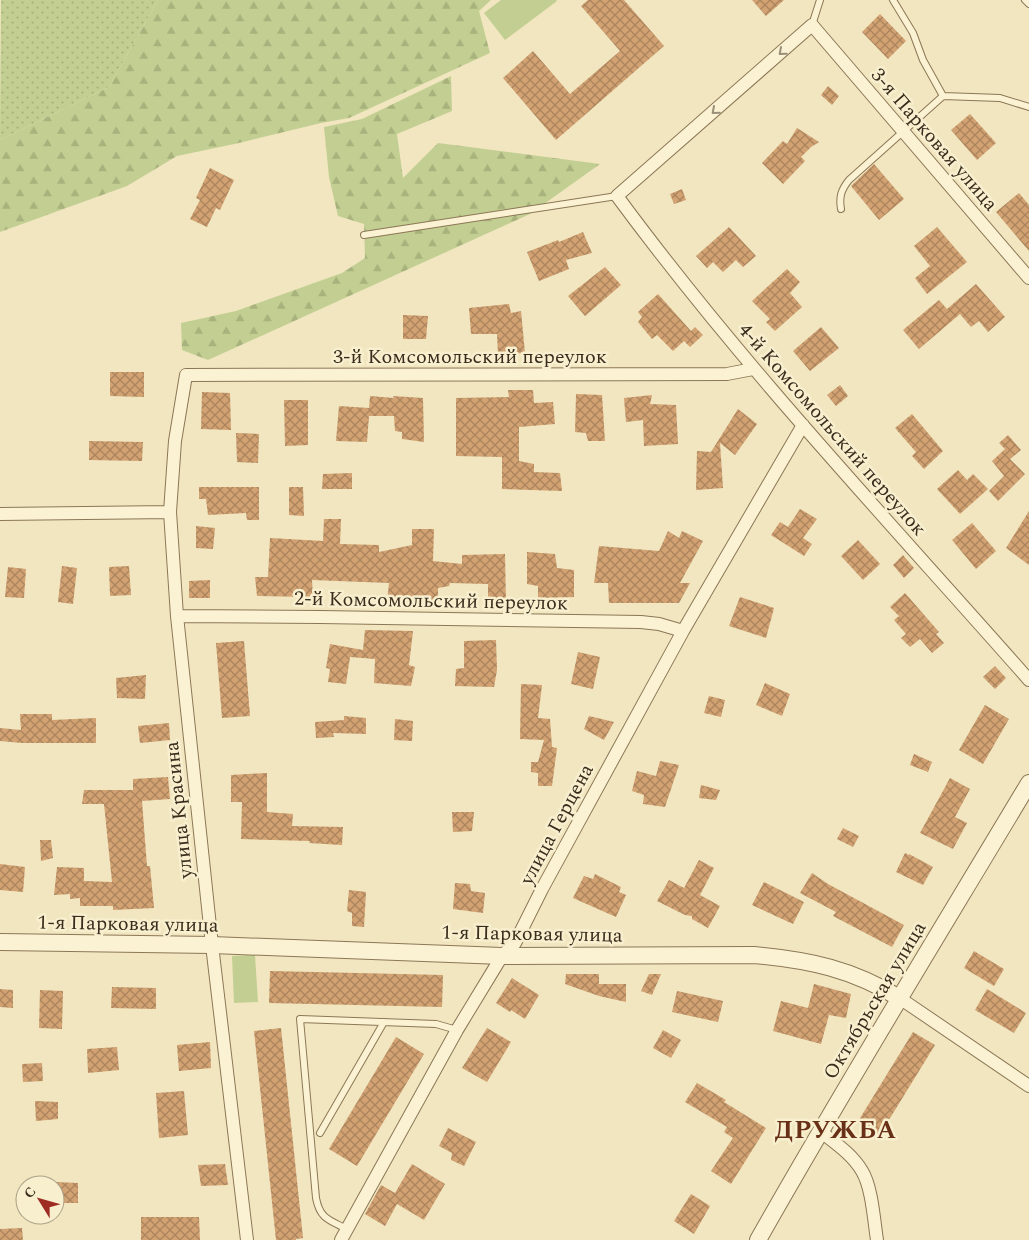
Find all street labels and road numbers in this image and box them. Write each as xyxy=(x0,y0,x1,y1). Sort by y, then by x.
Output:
street label: 3-я Парковая улица xyxy=(863,61,1005,218)
street label: 4-й Комсомольский переулок xyxy=(731,316,933,543)
street label: 3-й Комсомольский переулок xyxy=(333,342,607,372)
street label: 2-й Комсомольский переулок xyxy=(294,584,568,618)
street label: улица Красина xyxy=(157,740,201,881)
street label: улица Герцена xyxy=(512,758,602,891)
street label: 1-я Парковая улица xyxy=(37,907,219,941)
street label: Октябрьская улица xyxy=(816,916,934,1085)
street label: 1-я Парковая улица xyxy=(441,917,623,951)

